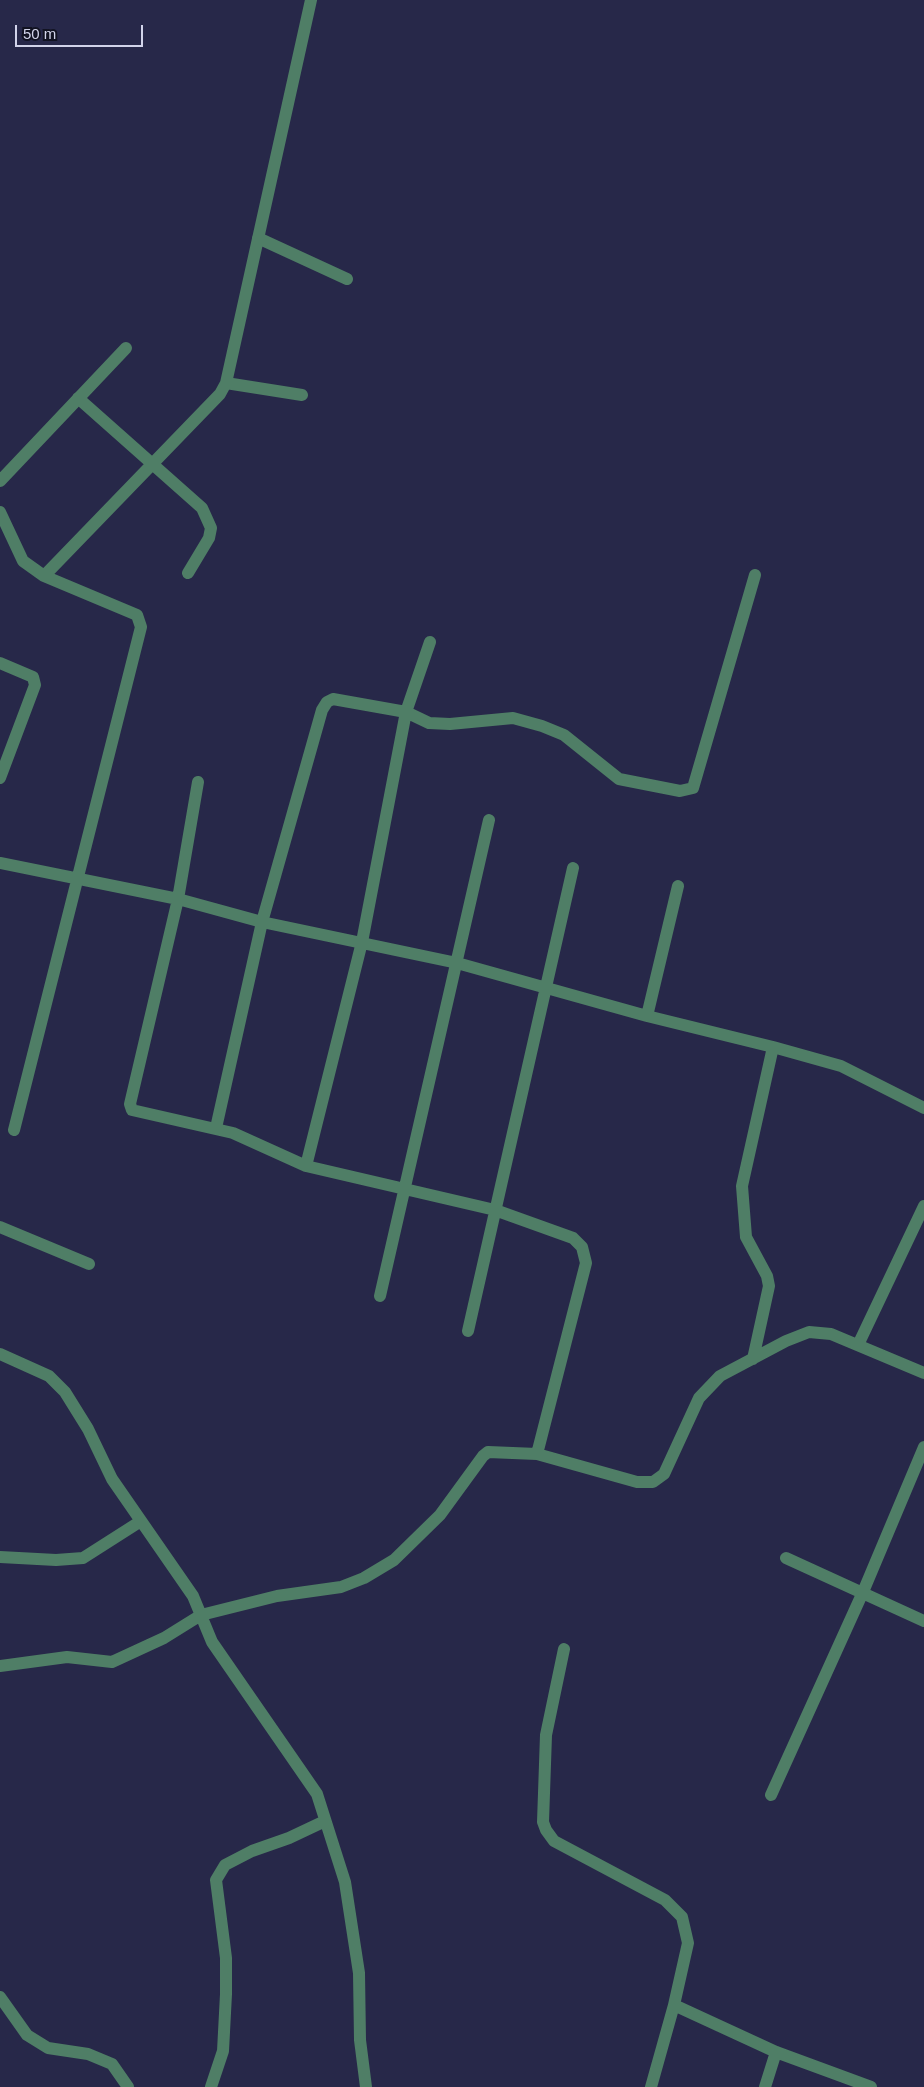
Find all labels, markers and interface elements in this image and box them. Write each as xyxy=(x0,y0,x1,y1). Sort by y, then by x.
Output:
scale bar xyxy=(18,15,145,47)
text: 50 m xyxy=(23,25,56,42)

